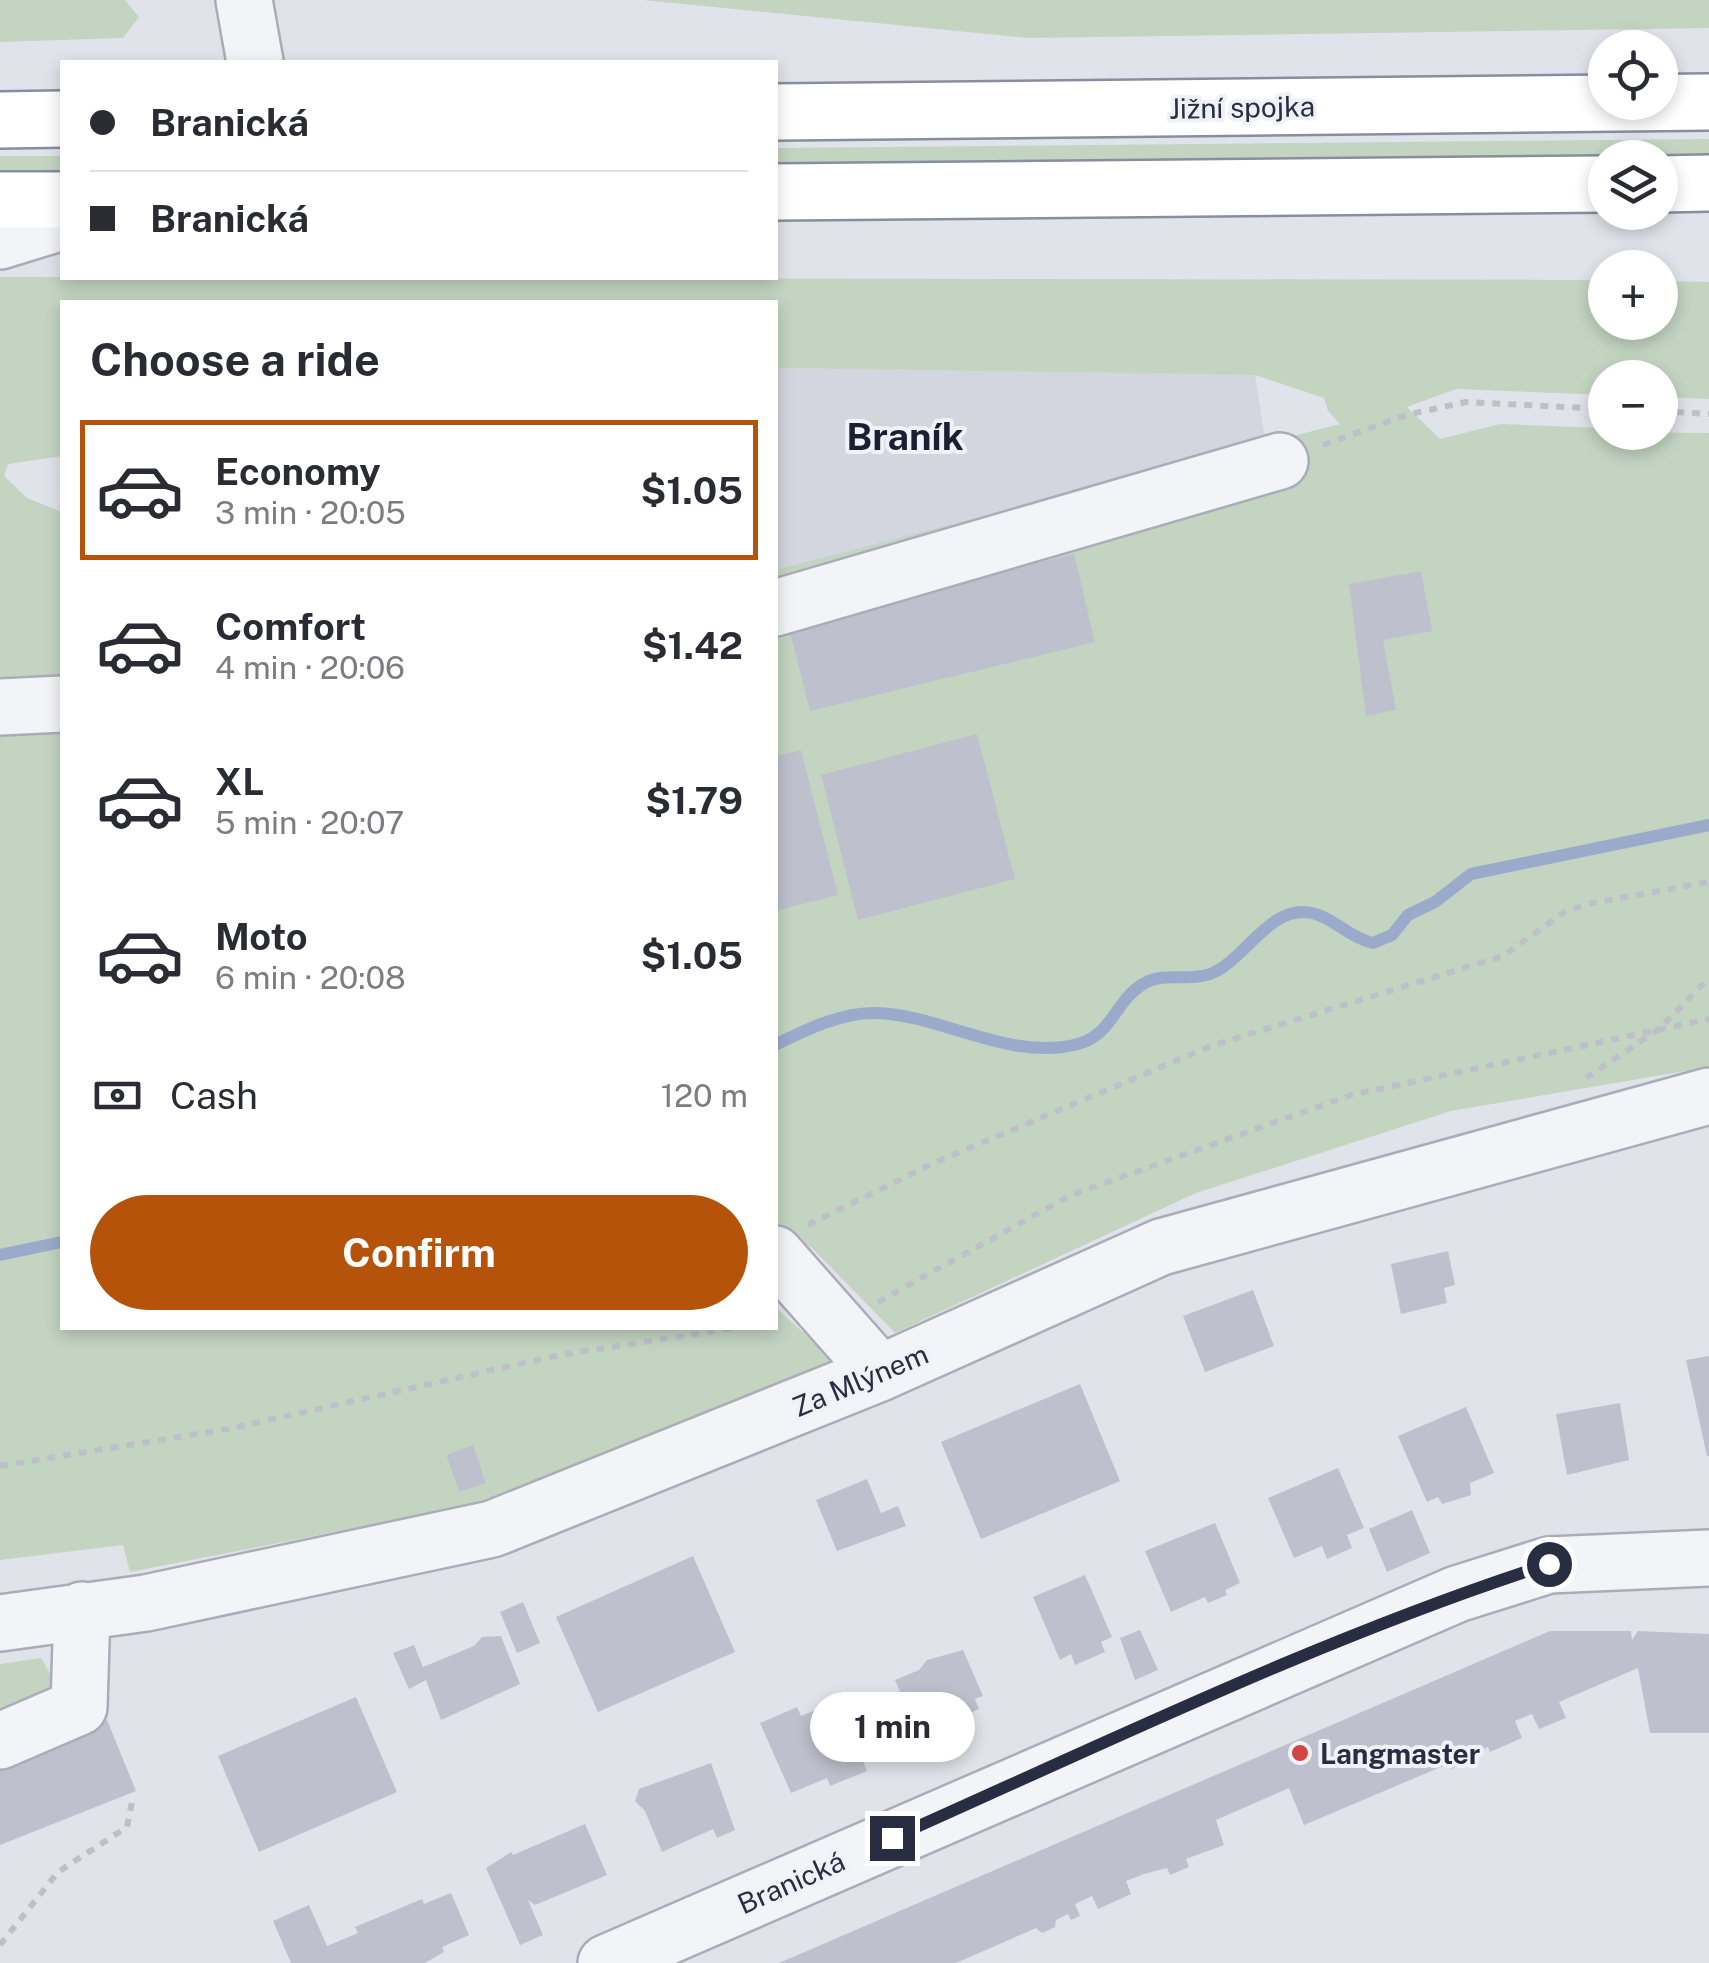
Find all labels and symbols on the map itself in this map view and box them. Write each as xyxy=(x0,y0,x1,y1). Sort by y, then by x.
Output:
street label: Jižní spojka xyxy=(1169,89,1315,125)
district label: Braník xyxy=(846,414,964,459)
street label: Za Mlýnem xyxy=(787,1337,933,1423)
route start xyxy=(1527,1542,1572,1587)
callout: 1 min xyxy=(810,1693,974,1763)
place label: Langmaster xyxy=(1320,1737,1480,1770)
marker: Langmaster xyxy=(1289,1742,1311,1764)
route end xyxy=(870,1816,915,1861)
street label: Branická xyxy=(732,1844,850,1920)

